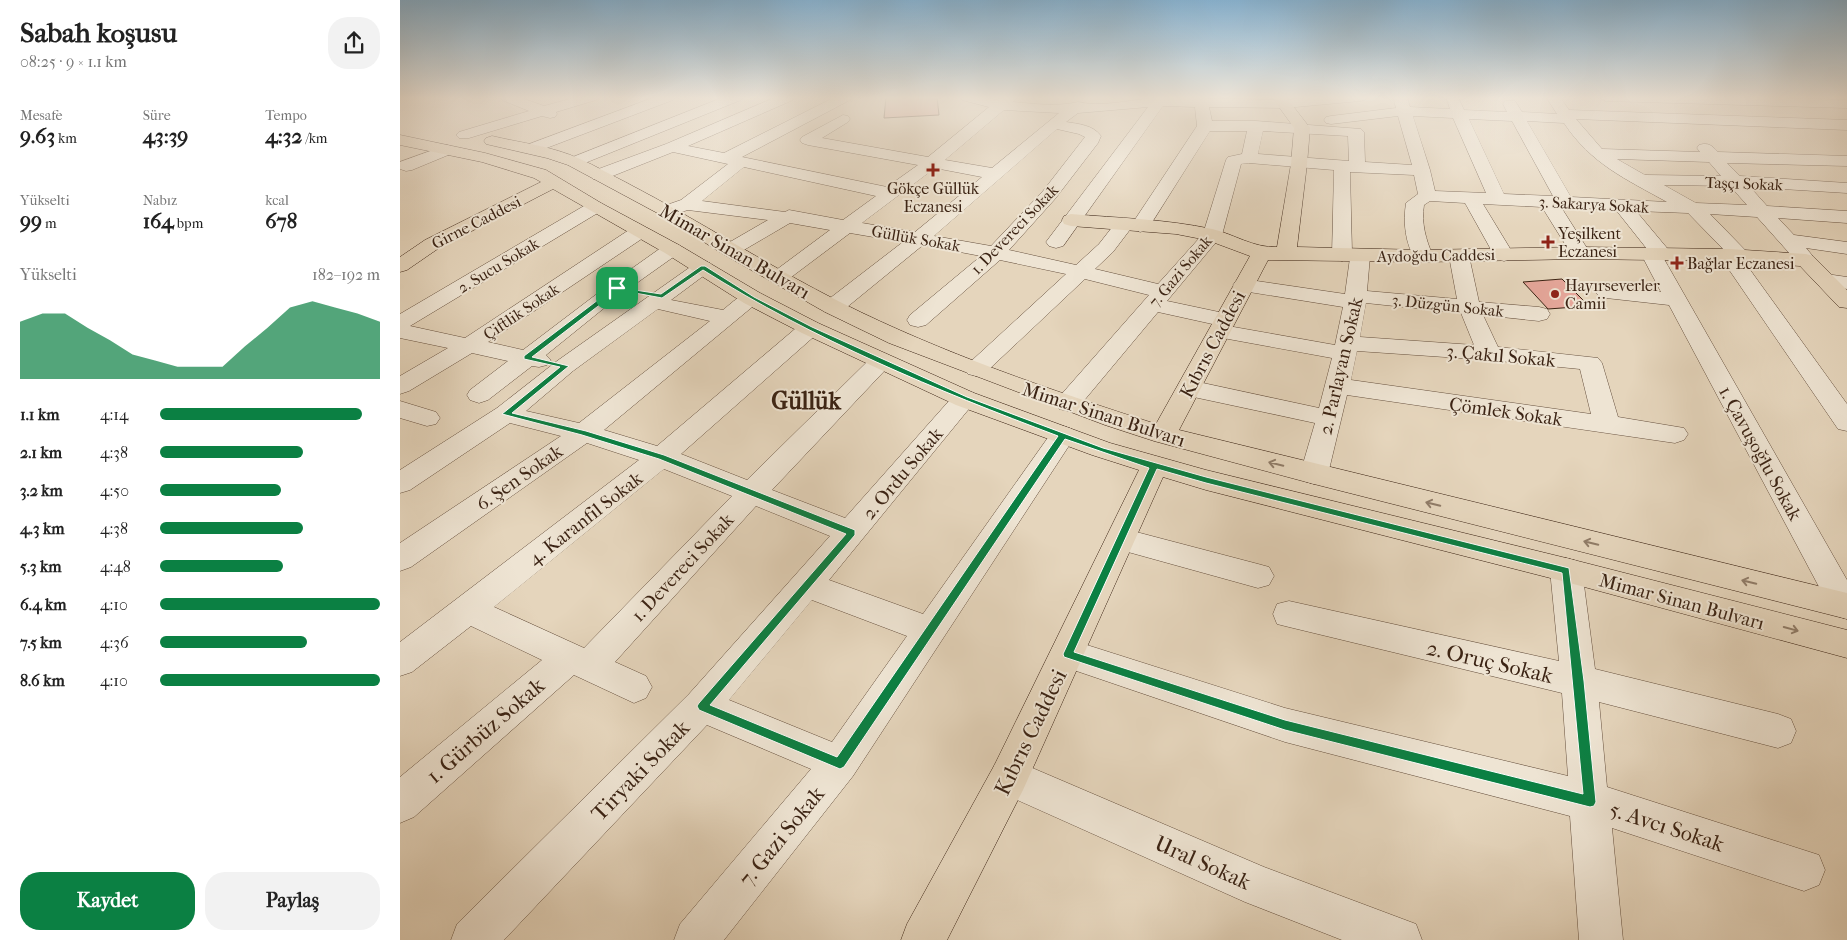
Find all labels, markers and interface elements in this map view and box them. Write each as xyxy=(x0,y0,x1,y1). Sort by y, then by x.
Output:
text: Sabah koşusu xyxy=(20,16,177,49)
button: share xyxy=(328,17,380,69)
text: 08:25 · 9 × 1.1 km xyxy=(20,52,127,71)
text: Mesafe xyxy=(20,107,63,124)
text: Süre xyxy=(143,107,171,124)
text: Tempo xyxy=(265,107,307,124)
text: 9.63 xyxy=(20,124,55,148)
text: 43:39 xyxy=(143,124,188,148)
text: 4:32 xyxy=(265,124,302,148)
text: km xyxy=(55,130,77,147)
text: /km xyxy=(302,130,328,147)
marker: Gökçe Güllük Eczanesi xyxy=(927,164,939,176)
street label: Taşçı Sokak xyxy=(1705,173,1784,195)
place label: Gökçe Güllük Eczanesi xyxy=(887,179,980,216)
street label: 1. Devereci Sokak xyxy=(967,180,1063,278)
text: Yükselti xyxy=(20,192,70,209)
text: Nabız xyxy=(143,192,177,209)
text: kcal xyxy=(265,192,289,209)
street label: Girne Caddesi xyxy=(428,192,524,253)
street label: 3. Sakarya Sokak xyxy=(1538,192,1650,217)
street label: Mimar Sinan Bulvarı xyxy=(655,200,814,304)
text: 99 xyxy=(20,209,42,233)
text: 164 xyxy=(143,209,174,233)
text: 678 xyxy=(265,209,297,233)
text: m xyxy=(42,215,57,232)
text: bpm xyxy=(174,215,203,232)
street label: Güllük Sokak xyxy=(870,221,963,256)
place label: Yeşilkent Eczanesi xyxy=(1557,224,1622,261)
street label: 7. Gazi Sokak xyxy=(1145,231,1216,311)
street label: 2. Sucu Sokak xyxy=(454,233,543,297)
marker: Yeşilkent Eczanesi xyxy=(1542,236,1554,248)
street label: Aydoğdu Caddesi xyxy=(1376,245,1496,266)
place label: Bağlar Eczanesi xyxy=(1687,254,1795,273)
marker: Bağlar Eczanesi xyxy=(1671,257,1683,269)
text: Yükselti xyxy=(20,265,77,284)
text: 182–192 m xyxy=(312,265,380,284)
pin xyxy=(596,267,638,309)
icon: arrive xyxy=(603,274,631,302)
place label: Hayırseverler Camii xyxy=(1565,276,1660,313)
street label: Çiftlik Sokak xyxy=(480,279,564,345)
street label: Kıbrıs Caddesi xyxy=(1175,287,1251,402)
marker: Hayırseverler Camii xyxy=(1549,288,1561,300)
street label: 3. Düzgün Sokak xyxy=(1391,290,1505,321)
street label: 2. Parlayan Sokak xyxy=(1314,295,1368,437)
street label: 3. Çakıl Sokak xyxy=(1445,340,1557,373)
street label: Mimar Sinan Bulvarı xyxy=(1019,378,1188,452)
street label: 1. Çavuşoğlu Sokak xyxy=(1713,382,1806,525)
district label: Güllük xyxy=(771,387,841,415)
street label: Çömlek Sokak xyxy=(1448,393,1564,432)
text: 1.1 km xyxy=(20,405,59,424)
text: 4:14 xyxy=(100,405,128,424)
street label: 2. Ordu Sokak xyxy=(858,423,948,524)
street label: 6. Şen Sokak xyxy=(472,440,567,515)
text: 2.1 km xyxy=(20,443,62,462)
text: 4:38 xyxy=(100,443,128,462)
one-way arrow xyxy=(1268,459,1284,468)
street label: 4. Karanfil Sokak xyxy=(524,467,647,570)
text: 3.2 km xyxy=(20,481,63,500)
text: 4:50 xyxy=(100,481,129,500)
one-way arrow xyxy=(1426,499,1442,508)
street label: 1. Devereci Sokak xyxy=(627,509,739,626)
text: 4.3 km xyxy=(20,519,64,538)
text: 4:38 xyxy=(100,519,128,538)
one-way arrow xyxy=(1584,538,1600,547)
text: 5.3 km xyxy=(20,557,62,576)
text: 4:48 xyxy=(100,557,131,576)
street label: Mimar Sinan Bulvarı xyxy=(1597,569,1767,635)
one-way arrow xyxy=(1741,577,1757,586)
text: 6.4 km xyxy=(20,595,67,614)
text: 4:10 xyxy=(100,595,128,614)
one-way arrow xyxy=(1782,625,1798,635)
text: 7.5 km xyxy=(20,633,62,652)
text: 4:36 xyxy=(100,633,129,652)
street label: 2. Oruç Sokak xyxy=(1424,635,1556,689)
street label: Kıbrıs Caddesi xyxy=(989,665,1073,800)
text: 8.6 km xyxy=(20,671,65,690)
text: 4:10 xyxy=(100,671,128,690)
street label: 1. Gürbüz Sokak xyxy=(421,672,550,789)
street label: Tiryaki Sokak xyxy=(586,714,696,826)
street label: 7. Gazi Sokak xyxy=(734,781,830,892)
street label: 5. Avcı Sokak xyxy=(1606,796,1728,858)
street label: Ural Sokak xyxy=(1150,830,1255,896)
button: Kaydet xyxy=(20,872,195,930)
button: Paylaş xyxy=(205,872,380,930)

